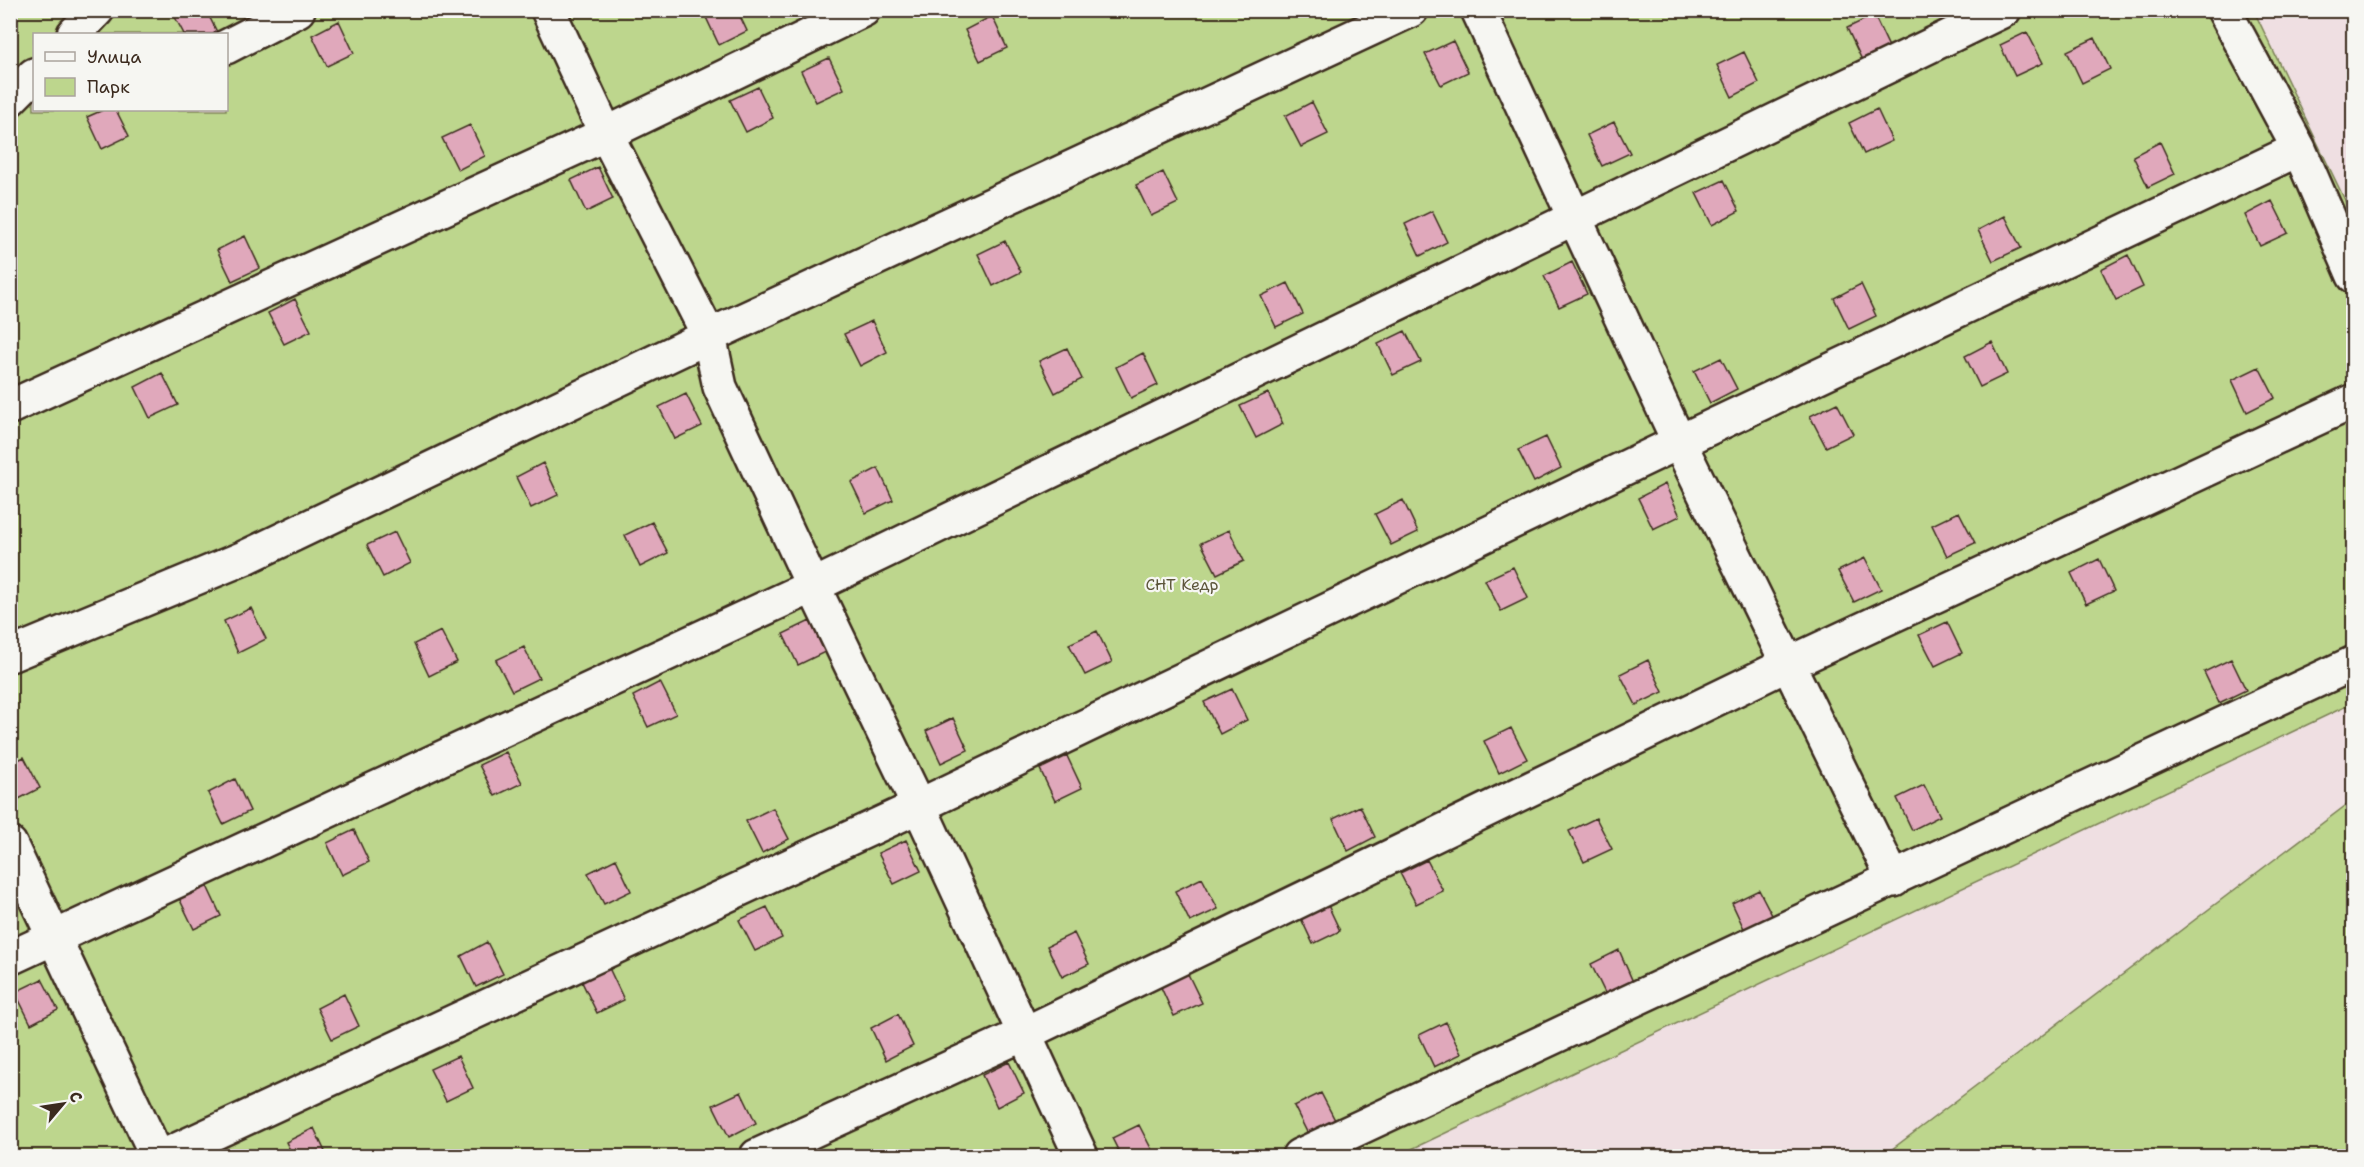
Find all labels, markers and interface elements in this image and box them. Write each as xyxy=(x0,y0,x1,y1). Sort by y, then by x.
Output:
legend xyxy=(33,33,228,111)
text: Улица xyxy=(87,45,141,69)
text: Парк xyxy=(87,75,130,99)
park label: СНТ Кедр xyxy=(1145,574,1219,595)
north arrow xyxy=(33,1074,93,1134)
text: С xyxy=(64,1088,87,1107)

